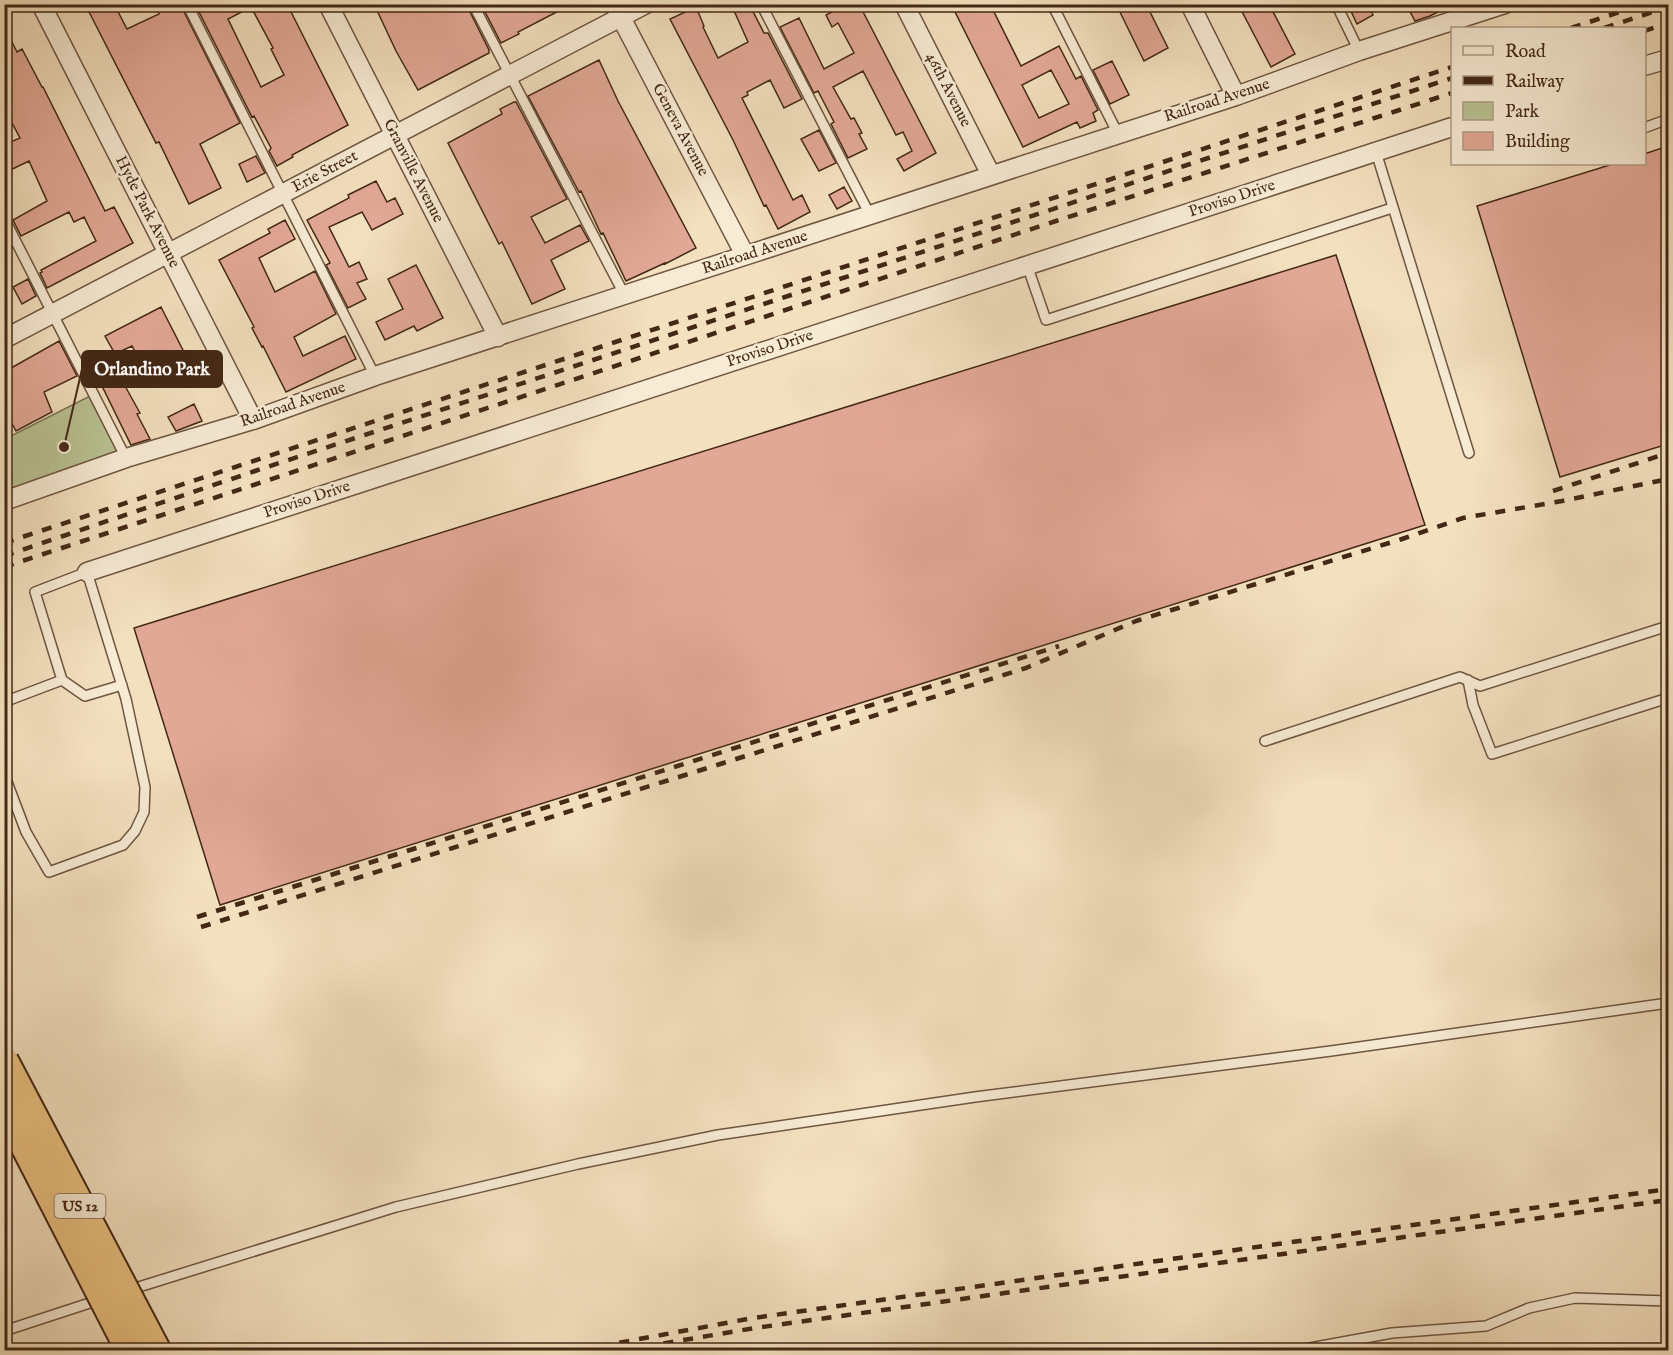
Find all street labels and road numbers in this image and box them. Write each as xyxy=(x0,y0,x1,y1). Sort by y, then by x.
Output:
street label: 46th Avenue xyxy=(921,49,975,131)
street label: Railroad Avenue xyxy=(1162,74,1272,128)
street label: Geneva Avenue xyxy=(647,80,713,180)
street label: Granville Avenue xyxy=(378,116,448,226)
street label: Erie Street xyxy=(289,146,362,198)
street label: Hyde Park Avenue xyxy=(110,153,184,271)
street label: Proviso Drive xyxy=(1186,176,1278,222)
street label: Railroad Avenue xyxy=(700,226,810,280)
street label: Proviso Drive xyxy=(724,326,816,372)
street label: Railroad Avenue xyxy=(238,378,348,432)
street label: Proviso Drive xyxy=(261,477,353,523)
road number: US 12 xyxy=(54,1194,106,1218)

